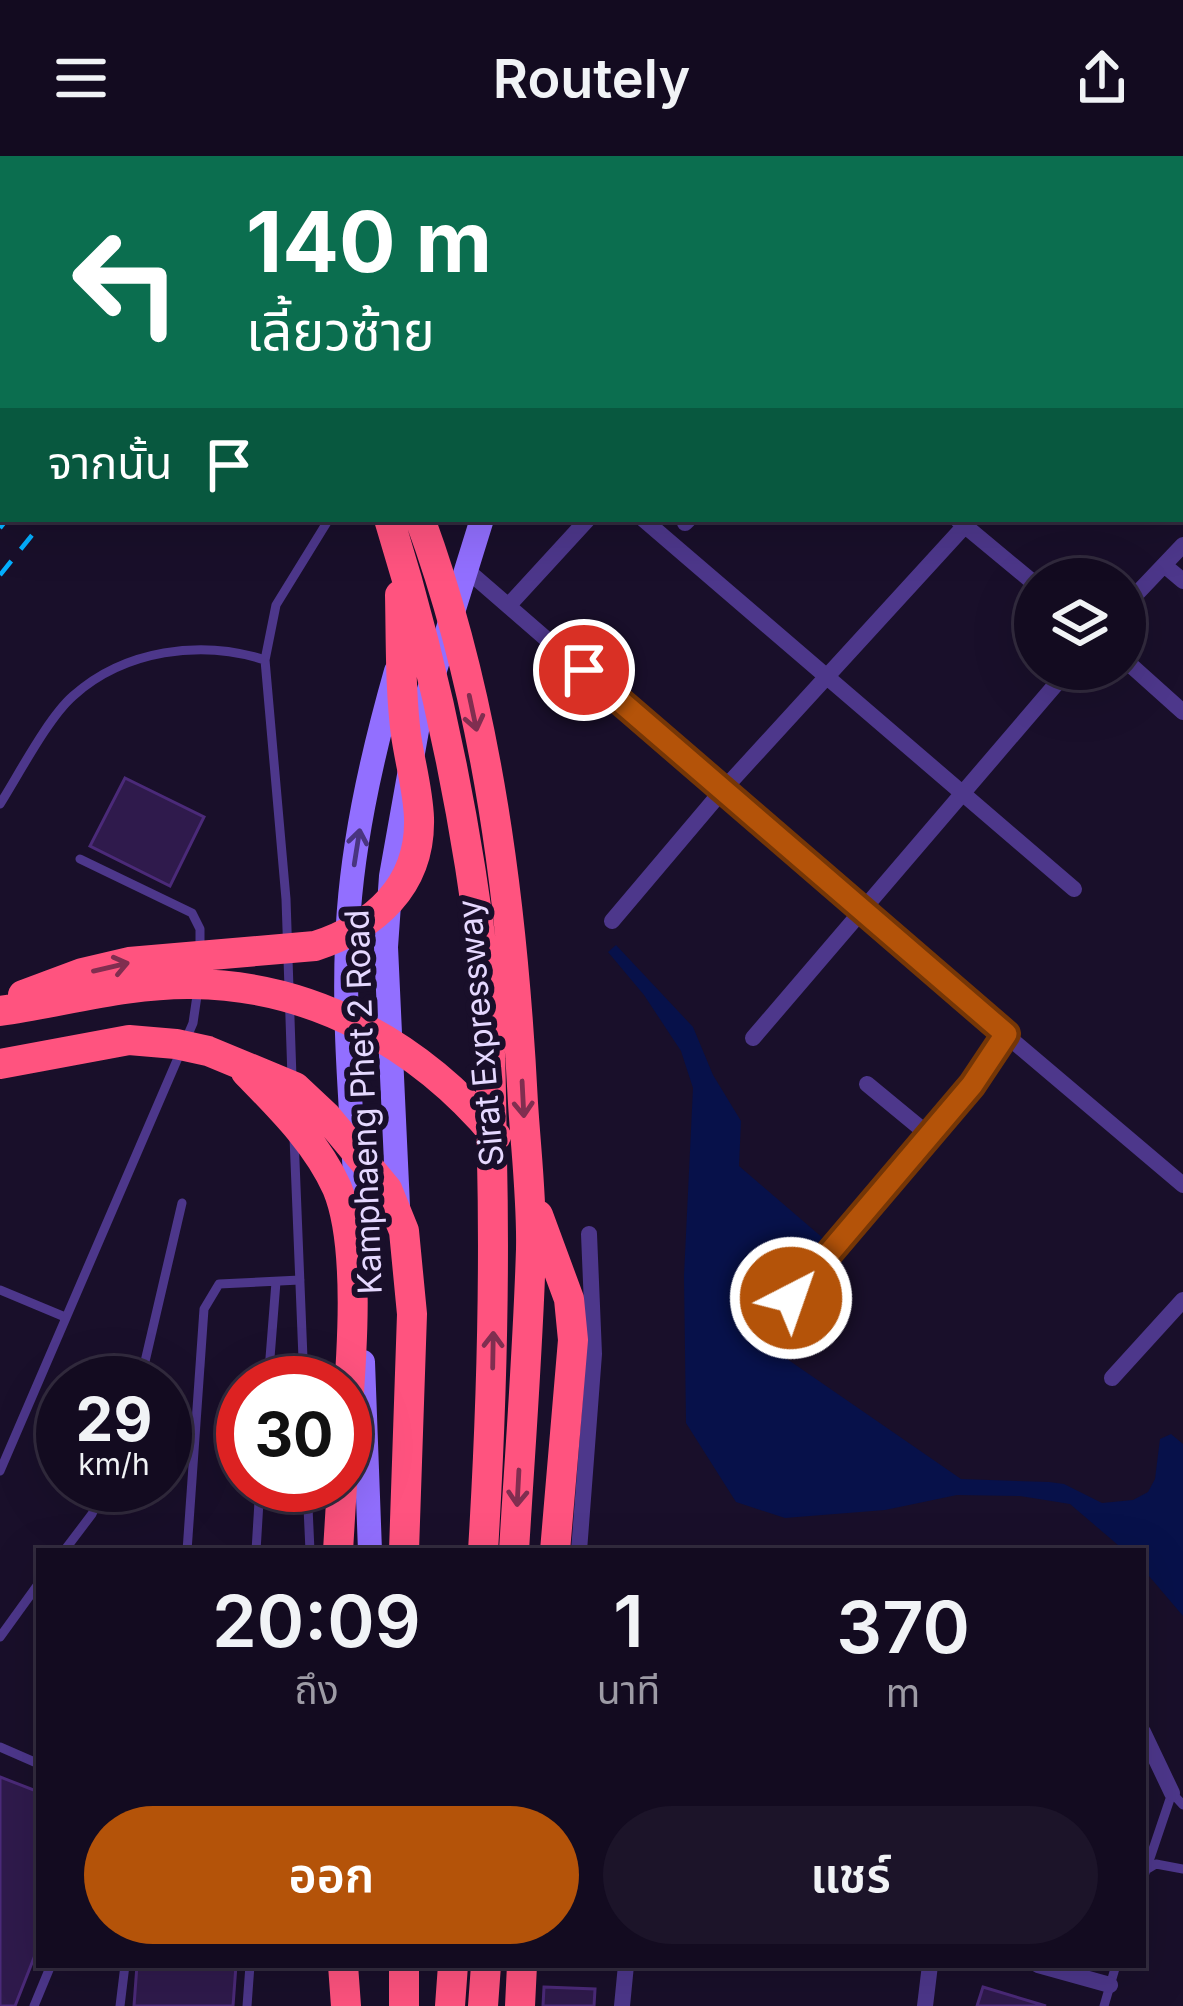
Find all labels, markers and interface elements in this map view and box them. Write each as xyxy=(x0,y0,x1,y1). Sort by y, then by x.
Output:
icon: menu xyxy=(48,45,114,111)
icon: share xyxy=(1069,45,1135,111)
text: Routely xyxy=(493,46,690,111)
text: 140 m xyxy=(246,191,492,292)
icon: left xyxy=(48,204,204,360)
text: เลี้ยวซ้าย xyxy=(246,298,435,363)
icon: arrive xyxy=(196,432,262,498)
text: จากนั้น xyxy=(48,435,172,490)
map controls xyxy=(1014,558,1146,690)
button: layers xyxy=(1014,558,1146,690)
pin xyxy=(533,619,635,721)
icon: arrive xyxy=(551,637,617,703)
one-way arrow xyxy=(463,692,485,731)
one-way arrow xyxy=(346,828,369,867)
street label: Sirat Expressway xyxy=(448,898,512,1168)
street label: Kamphaeng Phet 2 Road xyxy=(336,909,390,1295)
one-way arrow xyxy=(92,954,130,977)
one-way arrow xyxy=(512,1079,535,1118)
position arrow xyxy=(728,1235,854,1361)
one-way arrow xyxy=(482,1331,504,1370)
speed limit sign: 30 xyxy=(216,1356,372,1512)
text: 29 xyxy=(76,1383,152,1455)
text: km/h xyxy=(78,1446,150,1482)
one-way arrow xyxy=(506,1468,529,1507)
text: 20:09 xyxy=(212,1577,421,1664)
text: 1 xyxy=(613,1577,644,1664)
text: 370 xyxy=(836,1583,970,1670)
text: ถึง xyxy=(294,1666,339,1713)
text: นาที xyxy=(597,1666,660,1713)
text: m xyxy=(886,1669,920,1716)
button: ออก xyxy=(84,1806,579,1944)
button: แชร์ xyxy=(603,1806,1098,1944)

